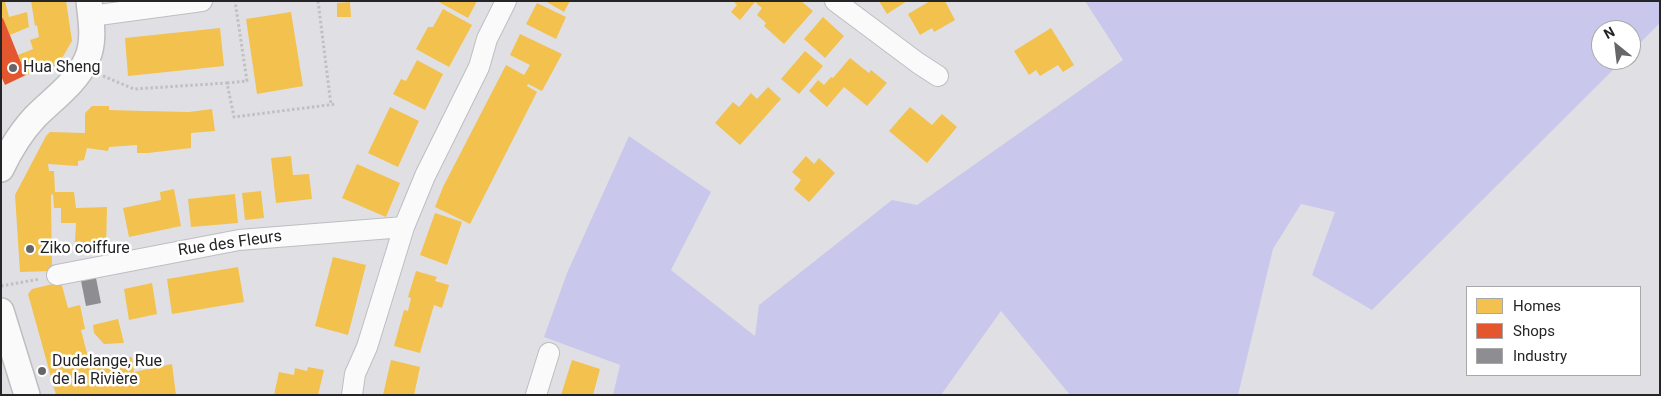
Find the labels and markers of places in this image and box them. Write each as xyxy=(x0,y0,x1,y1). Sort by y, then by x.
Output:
place label: Hua Sheng xyxy=(23,58,101,78)
marker: Hua Sheng xyxy=(7,62,19,74)
place label: Ziko coiffure xyxy=(40,239,130,259)
marker: Ziko coiffure xyxy=(24,243,36,255)
place label: Dudelange, Rue de la Rivière xyxy=(52,352,162,390)
marker: Dudelange, Rue de la Rivière xyxy=(36,365,48,377)

